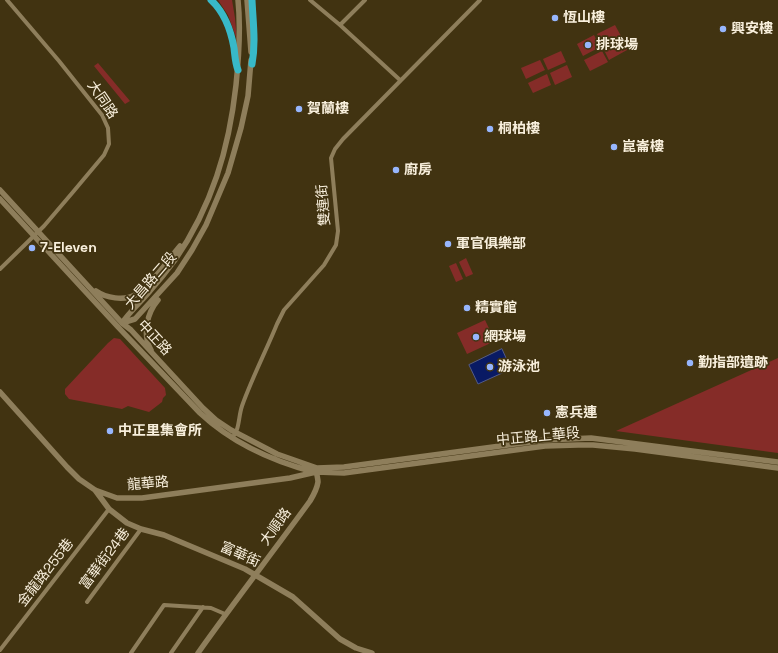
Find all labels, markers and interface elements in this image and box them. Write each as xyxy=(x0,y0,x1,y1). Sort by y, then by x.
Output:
place label: 恆山樓 xyxy=(563,10,605,26)
marker: 恆山樓 xyxy=(550,13,560,23)
place label: 興安樓 xyxy=(731,21,773,37)
marker: 興安樓 xyxy=(718,24,728,34)
place label: 排球場 xyxy=(596,37,638,53)
marker: 排球場 xyxy=(583,40,593,50)
street label: 大同路 xyxy=(83,78,121,122)
place label: 賀蘭樓 xyxy=(307,101,349,117)
marker: 賀蘭樓 xyxy=(294,104,304,114)
place label: 桐柏樓 xyxy=(498,121,540,137)
marker: 桐柏樓 xyxy=(485,124,495,134)
place label: 崑崙樓 xyxy=(622,139,664,155)
marker: 崑崙樓 xyxy=(609,142,619,152)
place label: 廚房 xyxy=(404,162,432,178)
marker: 廚房 xyxy=(391,165,401,175)
street label: 雙連街 xyxy=(314,183,334,227)
place label: 軍官俱樂部 xyxy=(456,236,526,252)
marker: 軍官俱樂部 xyxy=(443,239,453,249)
place label: 7-Eleven xyxy=(40,240,97,256)
marker: 7-Eleven xyxy=(27,243,37,253)
street label: 大昌路二段 xyxy=(122,249,180,313)
place label: 精實館 xyxy=(475,300,517,316)
marker: 精實館 xyxy=(462,303,472,313)
street label: 中正路 xyxy=(134,317,174,359)
place label: 網球場 xyxy=(484,329,526,345)
marker: 網球場 xyxy=(471,332,481,342)
place label: 勤指部遺跡 xyxy=(698,355,768,371)
marker: 勤指部遺跡 xyxy=(685,358,695,368)
place label: 游泳池 xyxy=(498,359,540,375)
marker: 游泳池 xyxy=(485,362,495,372)
place label: 憲兵連 xyxy=(555,405,597,421)
marker: 憲兵連 xyxy=(542,408,552,418)
place label: 中正里集會所 xyxy=(118,423,202,439)
street label: 中正路上華段 xyxy=(495,425,581,449)
marker: 中正里集會所 xyxy=(105,426,115,436)
street label: 龍華路 xyxy=(126,474,170,494)
street label: 大順路 xyxy=(257,505,295,549)
street label: 富華街24巷 xyxy=(76,525,134,593)
street label: 金龍路255巷 xyxy=(14,536,78,610)
street label: 富華街 xyxy=(217,539,263,571)

